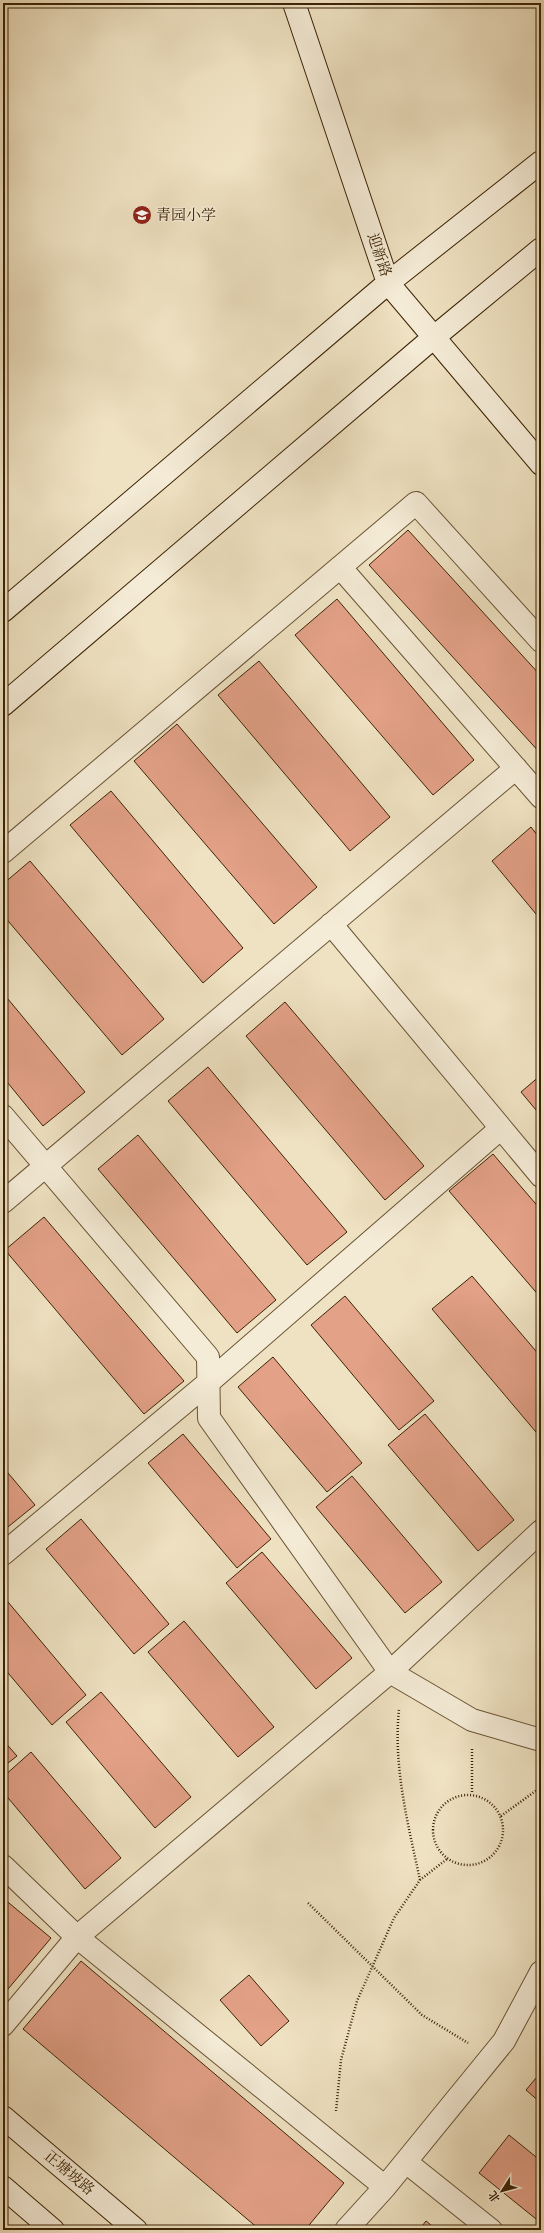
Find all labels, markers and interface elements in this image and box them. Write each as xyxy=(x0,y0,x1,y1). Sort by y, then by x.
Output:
school or university icon: 青园小学 xyxy=(131,204,153,226)
place label: 青园小学 xyxy=(156,206,216,225)
street label: 迎新路 xyxy=(363,231,395,279)
street label: 正塘坡路 xyxy=(40,2146,98,2200)
north arrow xyxy=(482,2171,522,2211)
text: 北 xyxy=(486,2188,504,2205)

